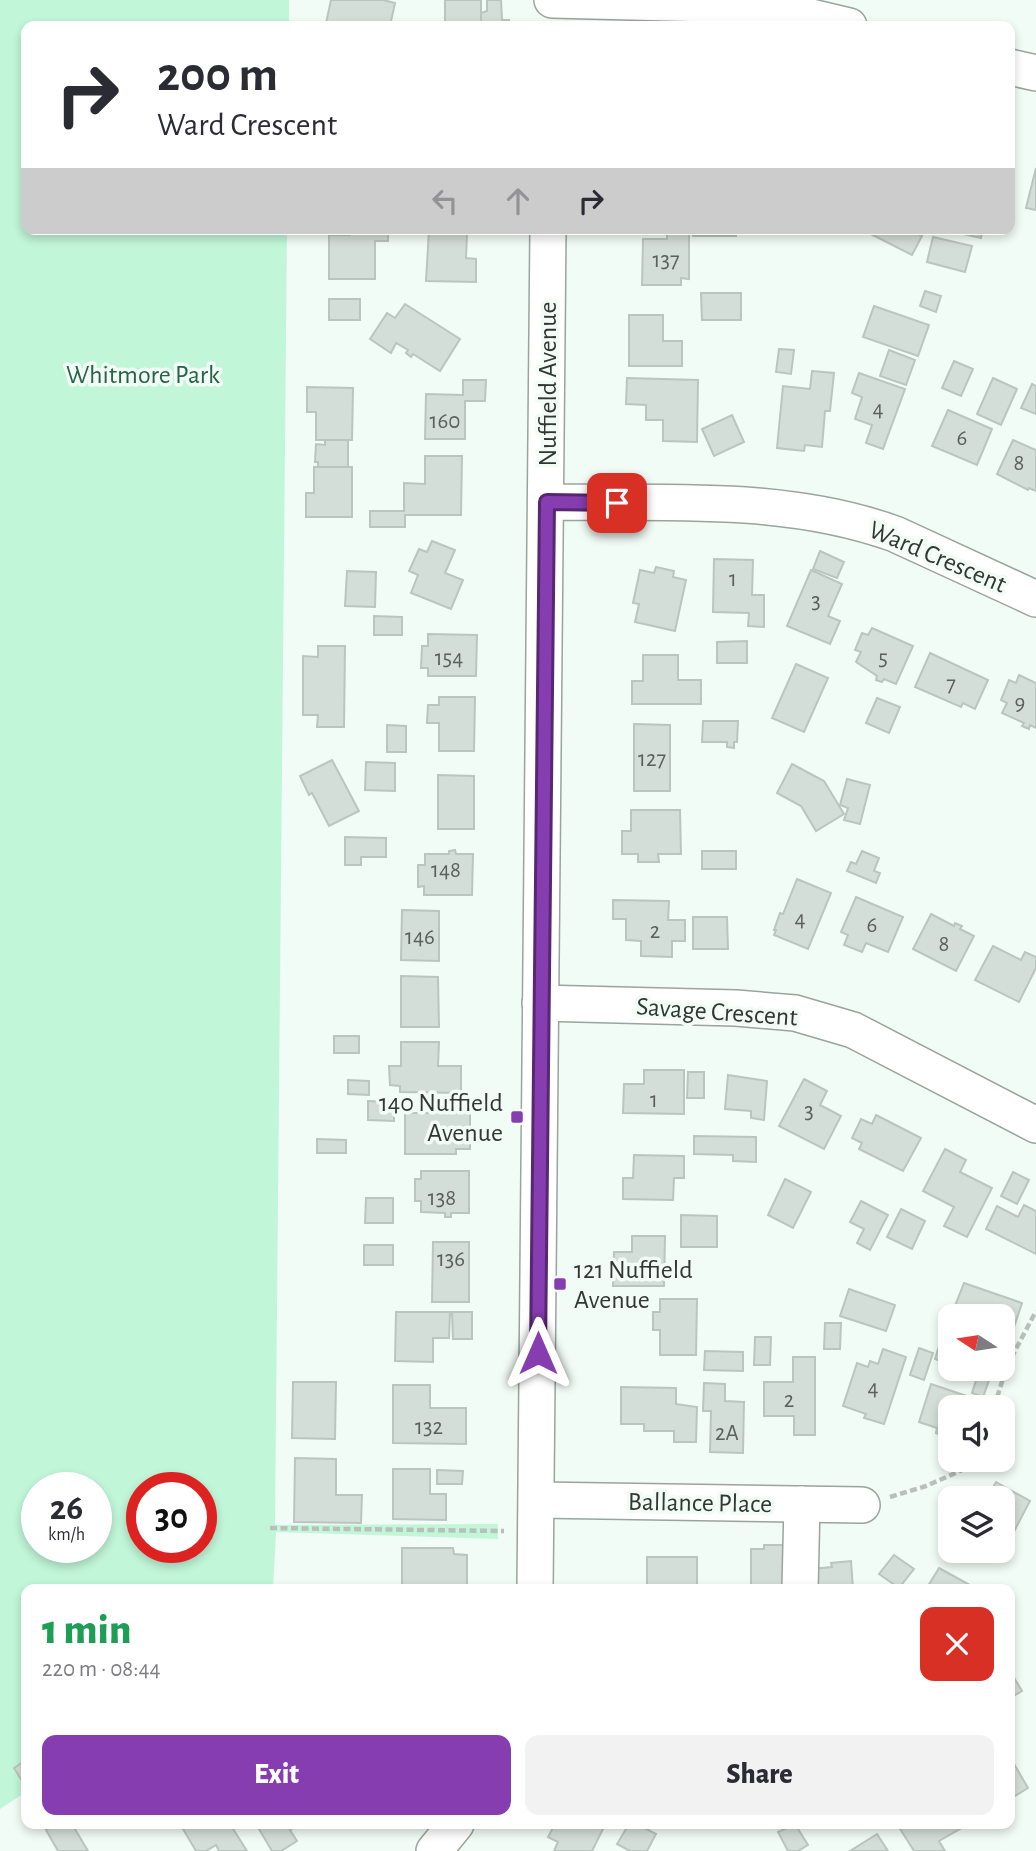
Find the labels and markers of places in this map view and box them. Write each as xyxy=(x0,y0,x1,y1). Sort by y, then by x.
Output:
pin xyxy=(587,473,647,533)
place label: 140 Nuffield Avenue xyxy=(379,1090,503,1146)
marker: 140 Nuffield Avenue xyxy=(509,1109,525,1125)
place label: 121 Nuffield Avenue xyxy=(574,1257,693,1313)
marker: 121 Nuffield Avenue xyxy=(552,1276,568,1292)

